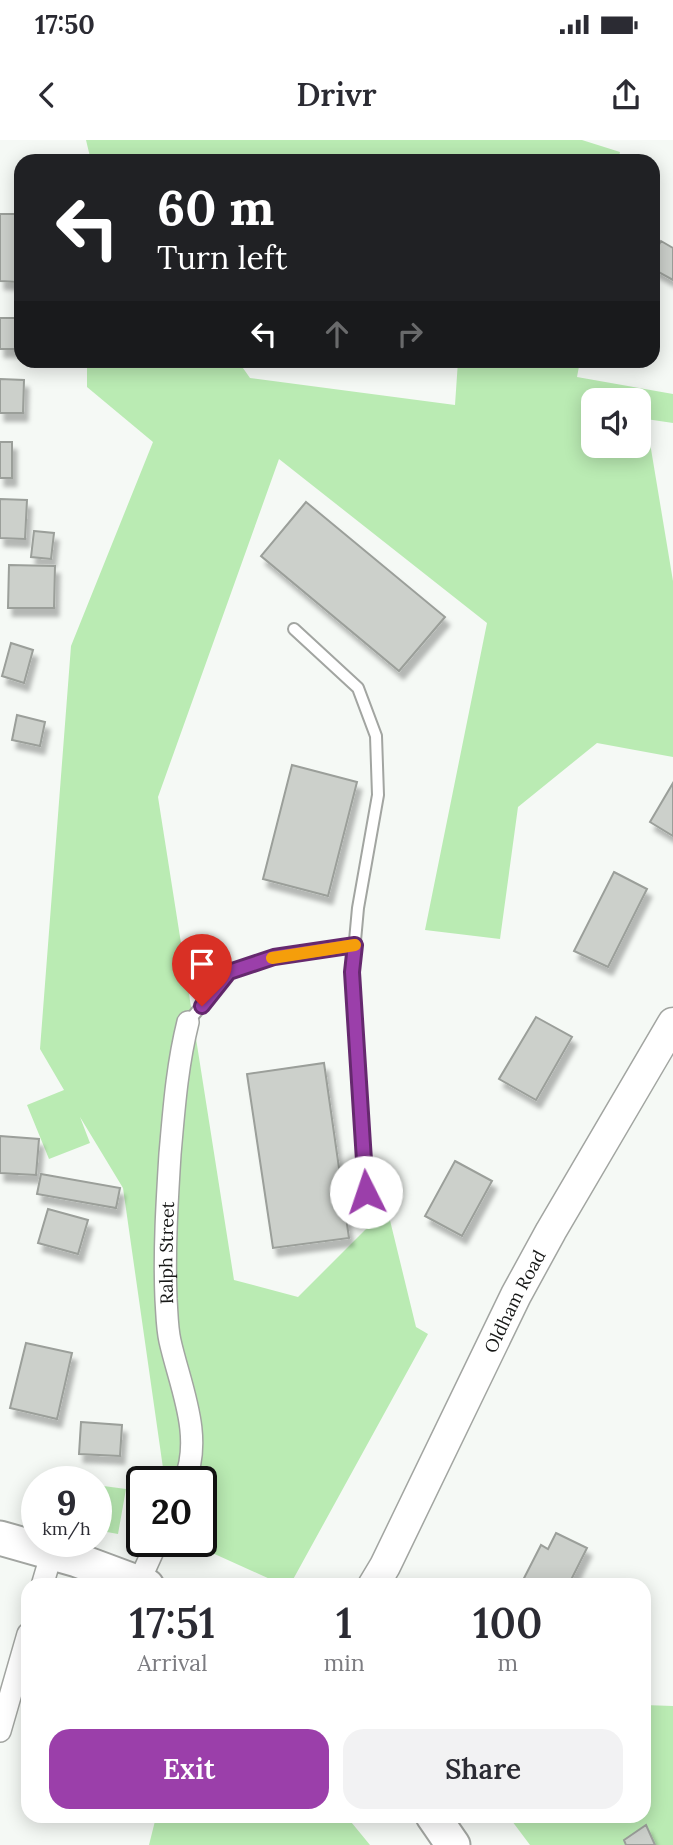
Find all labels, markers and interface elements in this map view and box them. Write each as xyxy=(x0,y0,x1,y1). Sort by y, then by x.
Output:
text: 17:50 xyxy=(35,8,95,41)
text: Drivr xyxy=(296,74,377,115)
icon: back xyxy=(28,76,66,114)
icon: share xyxy=(607,76,645,114)
text: 60 m xyxy=(157,176,274,238)
icon: left xyxy=(42,182,133,273)
text: Turn left xyxy=(157,237,287,278)
icon: left xyxy=(245,315,283,353)
icon: ahead xyxy=(318,315,356,353)
icon: right xyxy=(391,315,429,353)
map controls xyxy=(581,388,651,458)
button: sound xyxy=(581,388,651,458)
pin xyxy=(172,934,232,1006)
icon: arrive xyxy=(183,945,221,983)
position arrow xyxy=(329,1155,403,1229)
street label: Ralph Street xyxy=(154,1201,179,1305)
street label: Oldham Road xyxy=(478,1245,550,1356)
speed limit sign: 20 xyxy=(126,1466,217,1557)
text: 9 xyxy=(56,1480,77,1525)
text: km/h xyxy=(42,1517,91,1540)
text: 17:51 xyxy=(129,1596,215,1650)
text: 1 xyxy=(336,1596,352,1650)
text: 100 xyxy=(473,1596,543,1650)
text: Arrival xyxy=(137,1648,207,1677)
text: min xyxy=(324,1648,365,1677)
text: m xyxy=(498,1648,518,1677)
button: Exit xyxy=(49,1729,329,1809)
button: Share xyxy=(343,1729,623,1809)

